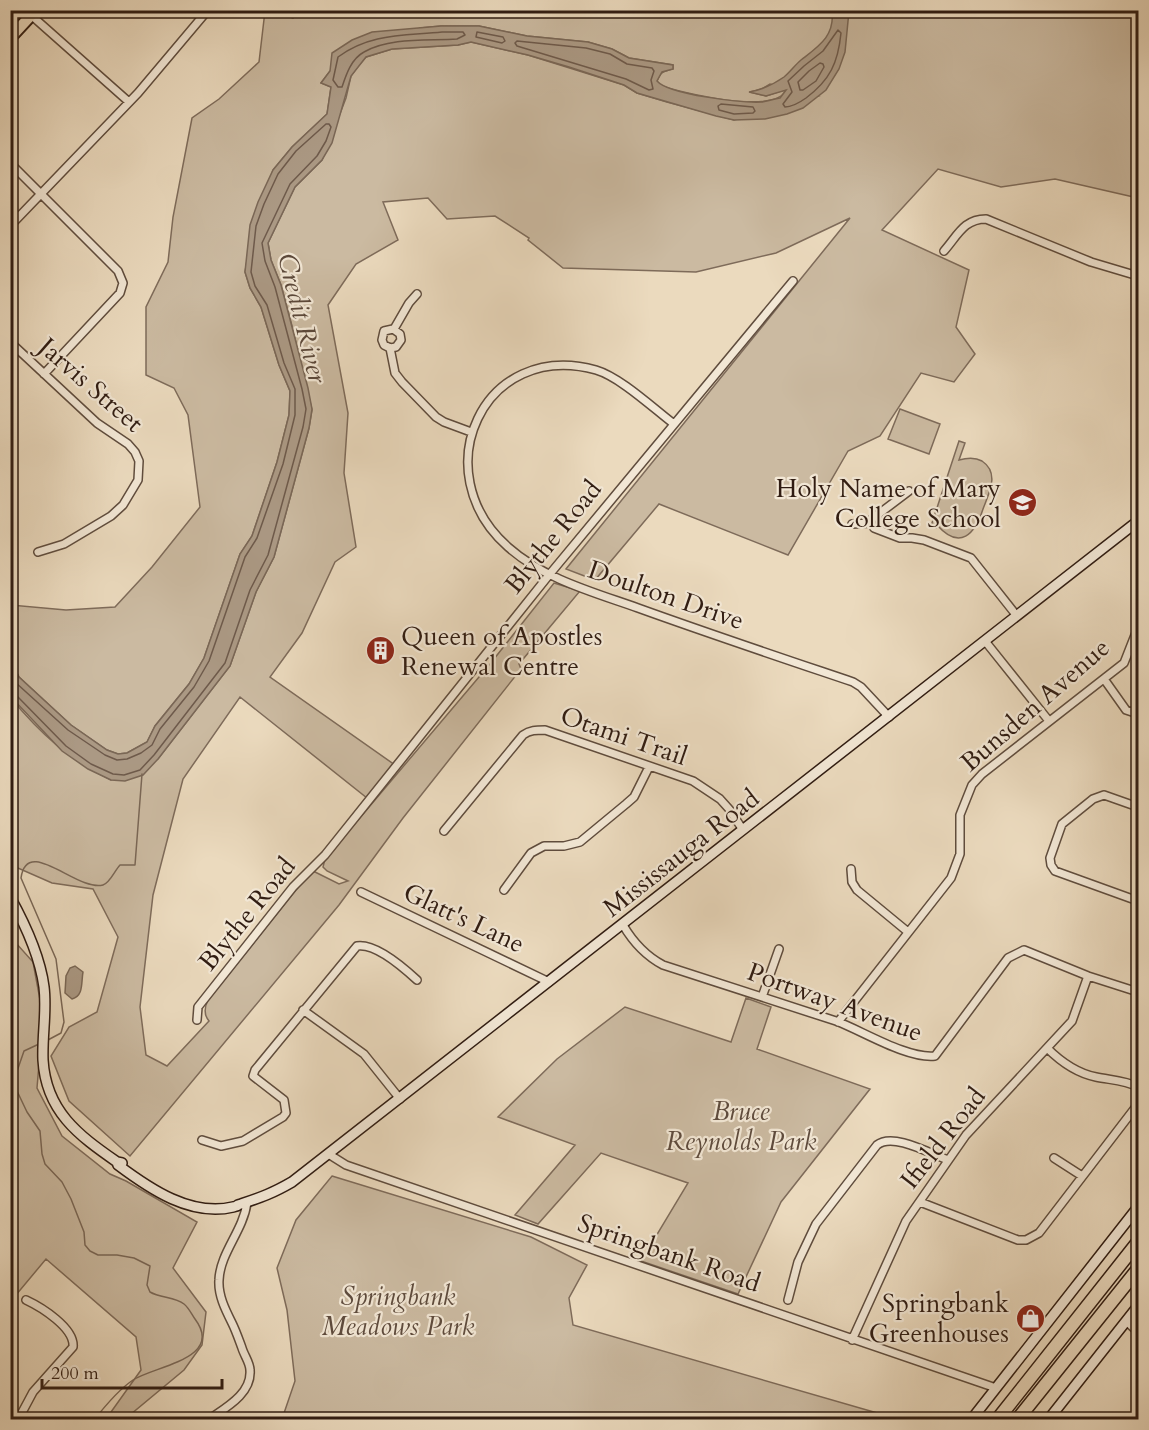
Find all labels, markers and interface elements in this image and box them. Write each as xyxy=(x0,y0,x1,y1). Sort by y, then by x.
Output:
water label: Credit River xyxy=(268,249,336,388)
street label: Jarvis Street xyxy=(28,327,151,440)
place label: Holy Name of Mary College School xyxy=(776,471,1001,536)
street label: Blythe Road xyxy=(496,473,610,601)
school or university icon: Holy Name of Mary College School xyxy=(1006,487,1038,519)
street label: Doulton Drive xyxy=(583,552,749,638)
place label: Queen of Apostles Renewal Centre xyxy=(401,619,602,684)
street label: Bunsden Avenue xyxy=(953,630,1117,780)
building icon: Queen of Apostles Renewal Centre xyxy=(364,635,396,667)
street label: Otami Trail xyxy=(556,698,692,774)
street label: Mississauga Road xyxy=(596,781,766,925)
street label: Blythe Road xyxy=(190,850,304,978)
street label: Glatt's Lane xyxy=(398,875,530,961)
street label: Portway Avenue xyxy=(742,954,928,1050)
street label: Ifield Road xyxy=(892,1080,994,1196)
park label: Bruce Reynolds Park xyxy=(666,1094,816,1159)
street label: Springbank Road xyxy=(573,1205,765,1301)
park label: Springbank Meadows Park xyxy=(322,1279,474,1344)
place label: Springbank Greenhouses xyxy=(869,1286,1009,1351)
shop icon: Springbank Greenhouses xyxy=(1014,1302,1046,1334)
scale bar xyxy=(42,1352,222,1390)
text: 200 m xyxy=(51,1361,99,1386)

